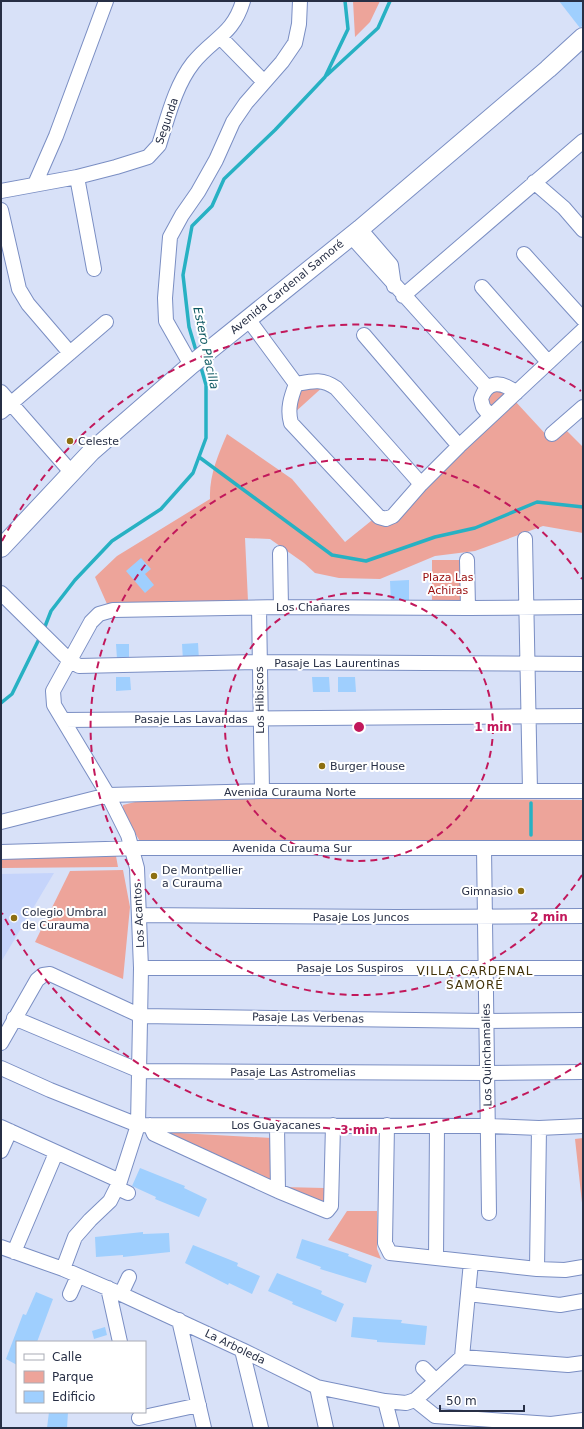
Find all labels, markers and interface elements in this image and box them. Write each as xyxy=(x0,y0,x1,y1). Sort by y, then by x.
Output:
street label: Segunda xyxy=(153,96,181,146)
street label: Avenida Cardenal Samoré xyxy=(228,237,347,337)
water label: Estero Placilla xyxy=(190,306,222,390)
place label: Celeste xyxy=(78,435,119,448)
marker: Celeste xyxy=(65,436,75,446)
park label: Plaza Las Achiras xyxy=(422,571,474,597)
street label: Los Chañares xyxy=(276,601,350,614)
street label: Pasaje Las Laurentinas xyxy=(274,657,400,670)
street label: Los Hibiscos xyxy=(253,666,267,734)
street label: Pasaje Las Lavandas xyxy=(134,713,248,726)
centre of rings xyxy=(352,720,366,734)
text: 1 min xyxy=(474,720,512,734)
place label: Burger House xyxy=(330,760,405,773)
marker: Burger House xyxy=(317,761,327,771)
street label: Avenida Curauma Norte xyxy=(224,786,356,799)
street label: Avenida Curauma Sur xyxy=(232,842,352,855)
place label: De Montpellier a Curauma xyxy=(162,864,243,890)
marker: De Montpellier a Curauma xyxy=(149,871,159,881)
street label: Los Acantos xyxy=(131,882,147,948)
place label: Gimnasio xyxy=(461,885,513,898)
marker: Gimnasio xyxy=(516,886,526,896)
place label: Colegio Umbral de Curauma xyxy=(22,906,107,932)
text: 2 min xyxy=(530,910,568,924)
street label: Pasaje Los Juncos xyxy=(313,911,409,924)
marker: Colegio Umbral de Curauma xyxy=(9,913,19,923)
street label: Pasaje Los Suspiros xyxy=(296,962,404,975)
district label: VILLA CARDENAL SAMORÉ xyxy=(416,964,534,992)
street label: Los Quinchamalies xyxy=(480,1003,494,1107)
street label: Pasaje Las Verbenas xyxy=(252,1011,364,1025)
street label: Pasaje Las Astromelias xyxy=(230,1066,356,1079)
street label: Los Guayacanes xyxy=(231,1119,321,1132)
text: 3 min xyxy=(340,1123,378,1137)
street label: La Arboleda xyxy=(203,1327,267,1367)
legend xyxy=(16,1341,146,1413)
text: Calle xyxy=(52,1350,82,1364)
text: Parque xyxy=(52,1370,93,1384)
scale bar xyxy=(440,1387,524,1413)
text: Edificio xyxy=(52,1390,95,1404)
text: 50 m xyxy=(446,1394,477,1408)

